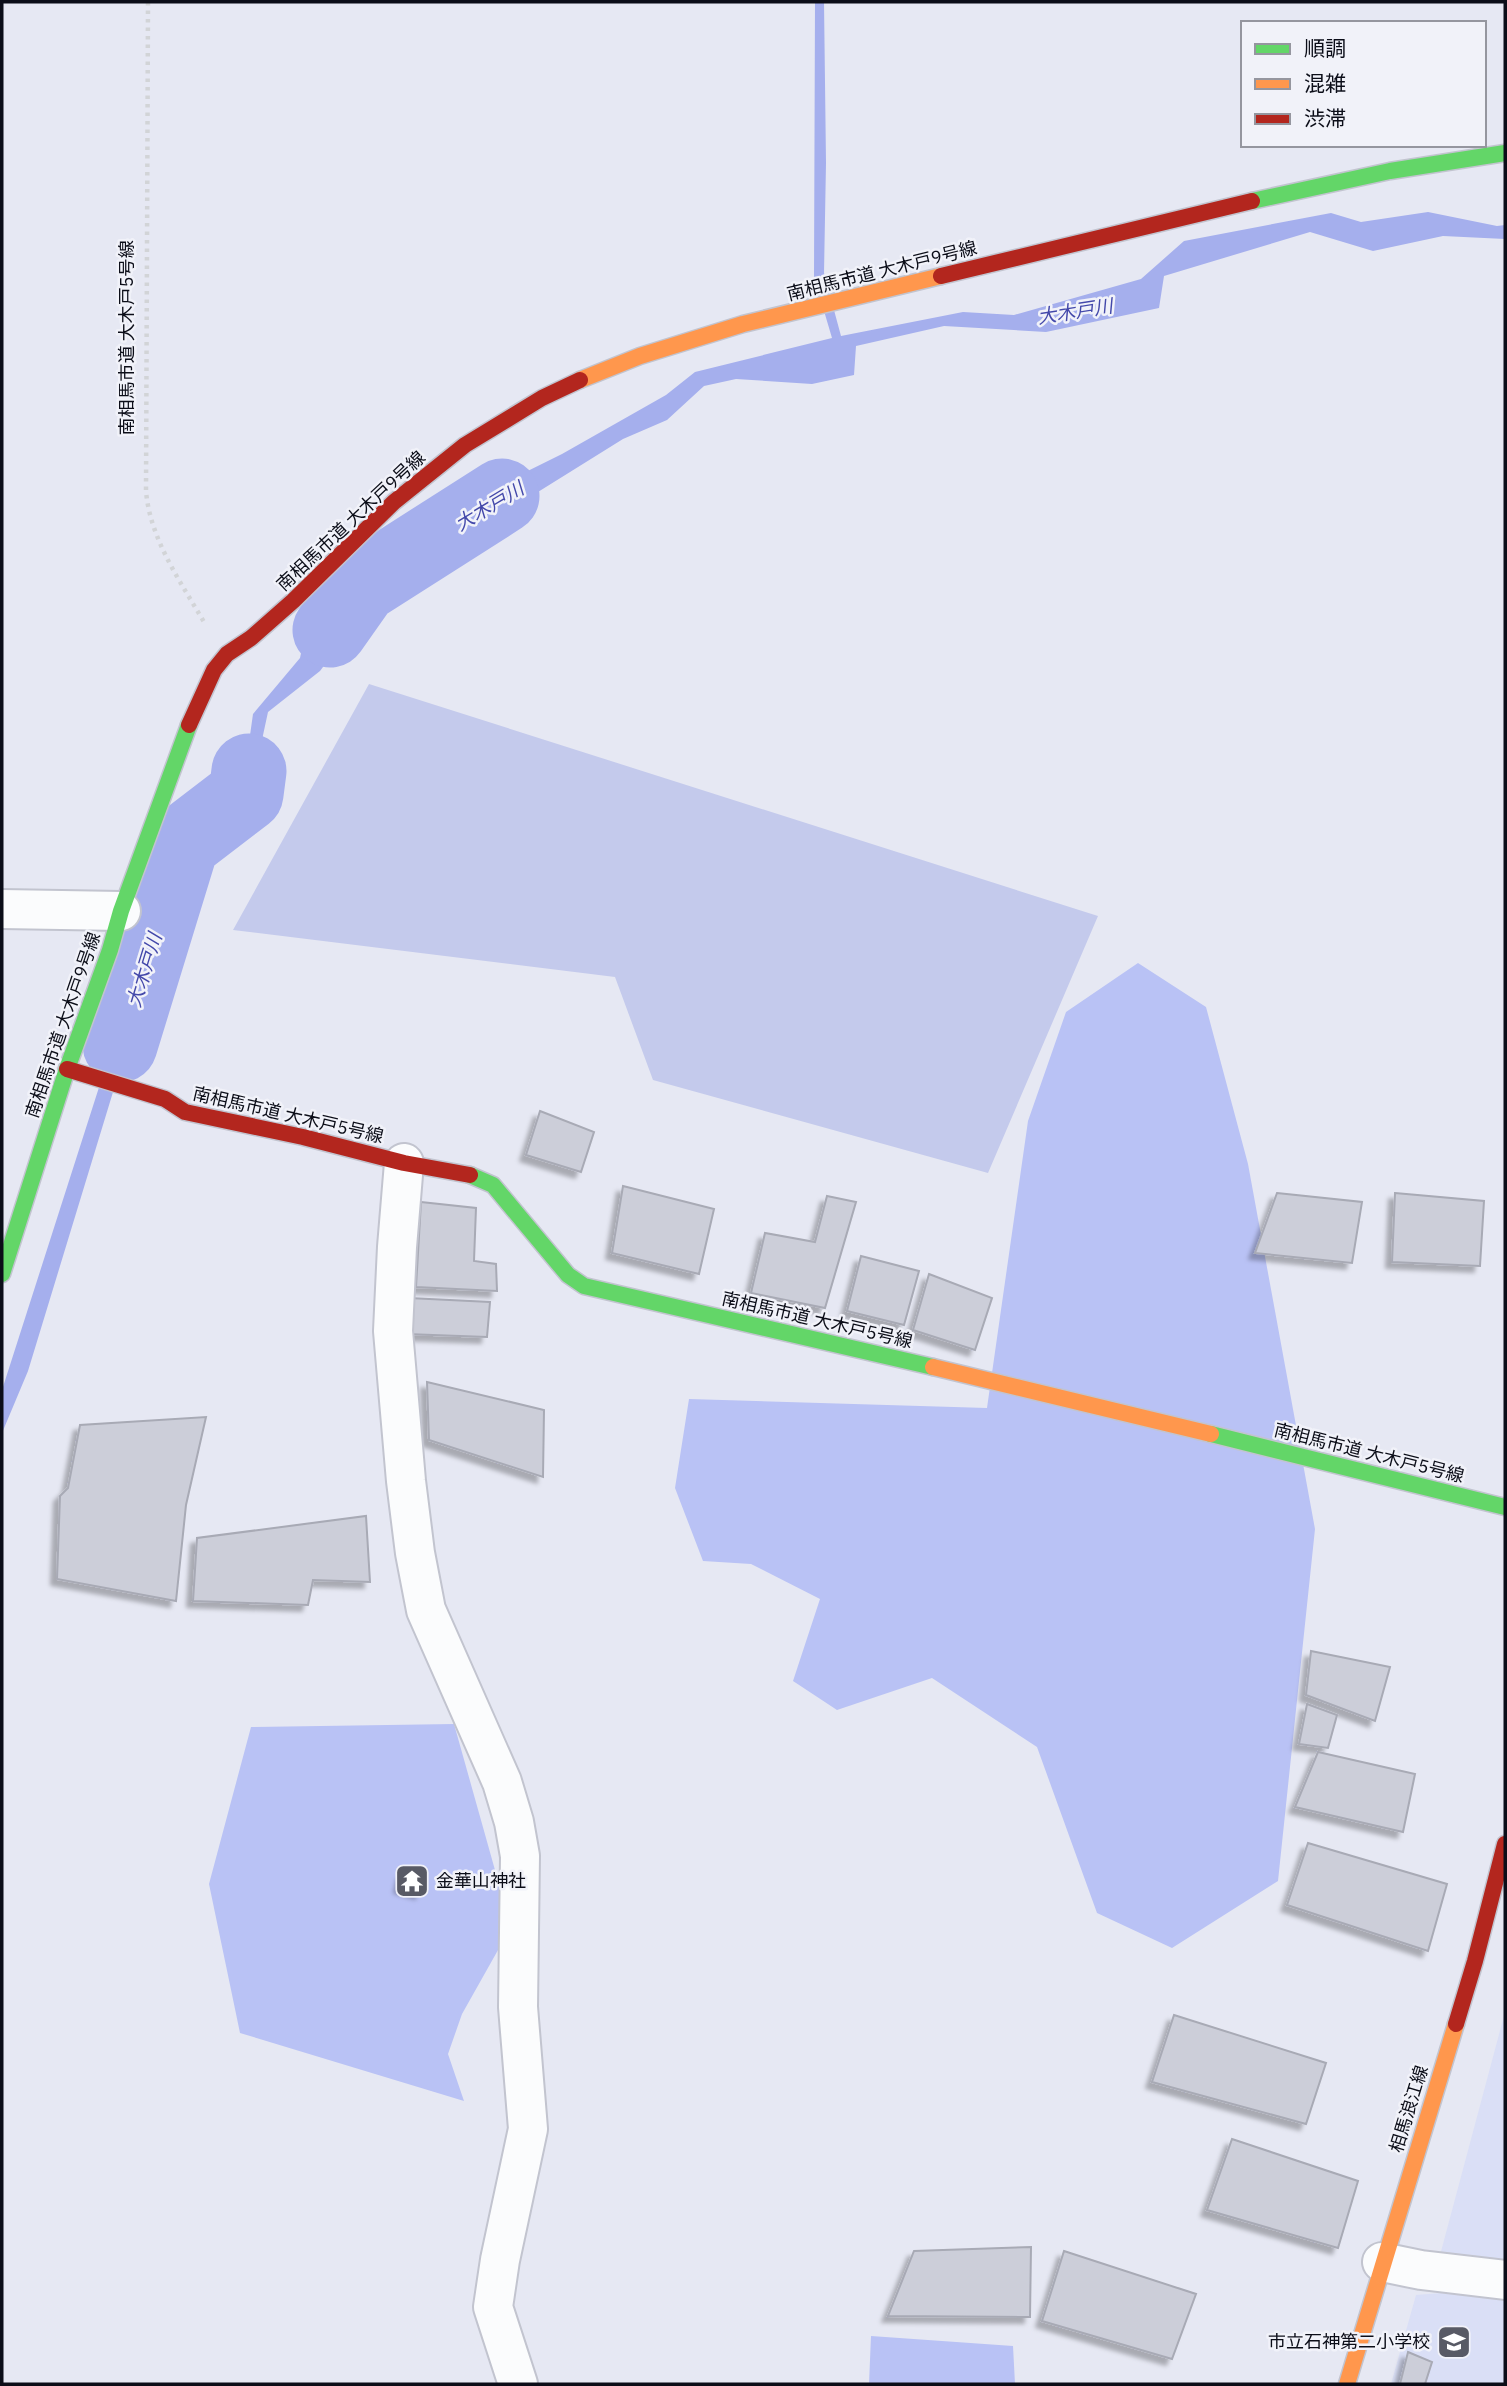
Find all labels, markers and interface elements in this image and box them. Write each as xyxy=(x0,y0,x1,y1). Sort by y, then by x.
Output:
legend xyxy=(1241,21,1486,147)
text: 順調 xyxy=(1304,34,1346,62)
text: 混雑 xyxy=(1304,69,1346,97)
text: 渋滞 xyxy=(1304,104,1346,132)
street label: 南相馬市道 大木戸9号線 xyxy=(784,236,979,305)
street label: 南相馬市道 大木戸5号線 xyxy=(115,240,138,436)
water label: 大木戸川 xyxy=(1036,293,1116,329)
street label: 南相馬市道 大木戸9号線 xyxy=(271,446,430,596)
water label: 大木戸川 xyxy=(450,475,529,536)
water label: 大木戸川 xyxy=(121,928,167,1010)
street label: 南相馬市道 大木戸9号線 xyxy=(20,929,105,1121)
street label: 南相馬市道 大木戸5号線 xyxy=(191,1081,386,1148)
street label: 南相馬市道 大木戸5号線 xyxy=(720,1286,915,1353)
street label: 南相馬市道 大木戸5号線 xyxy=(1272,1418,1467,1487)
temple icon: 金華山神社 xyxy=(393,1862,431,1900)
place label: 金華山神社 xyxy=(436,1869,526,1892)
street label: 相馬浪江線 xyxy=(1384,2062,1433,2155)
school or university icon: 市立石神第二小学校 xyxy=(1435,2323,1473,2361)
place label: 市立石神第二小学校 xyxy=(1268,2330,1430,2353)

